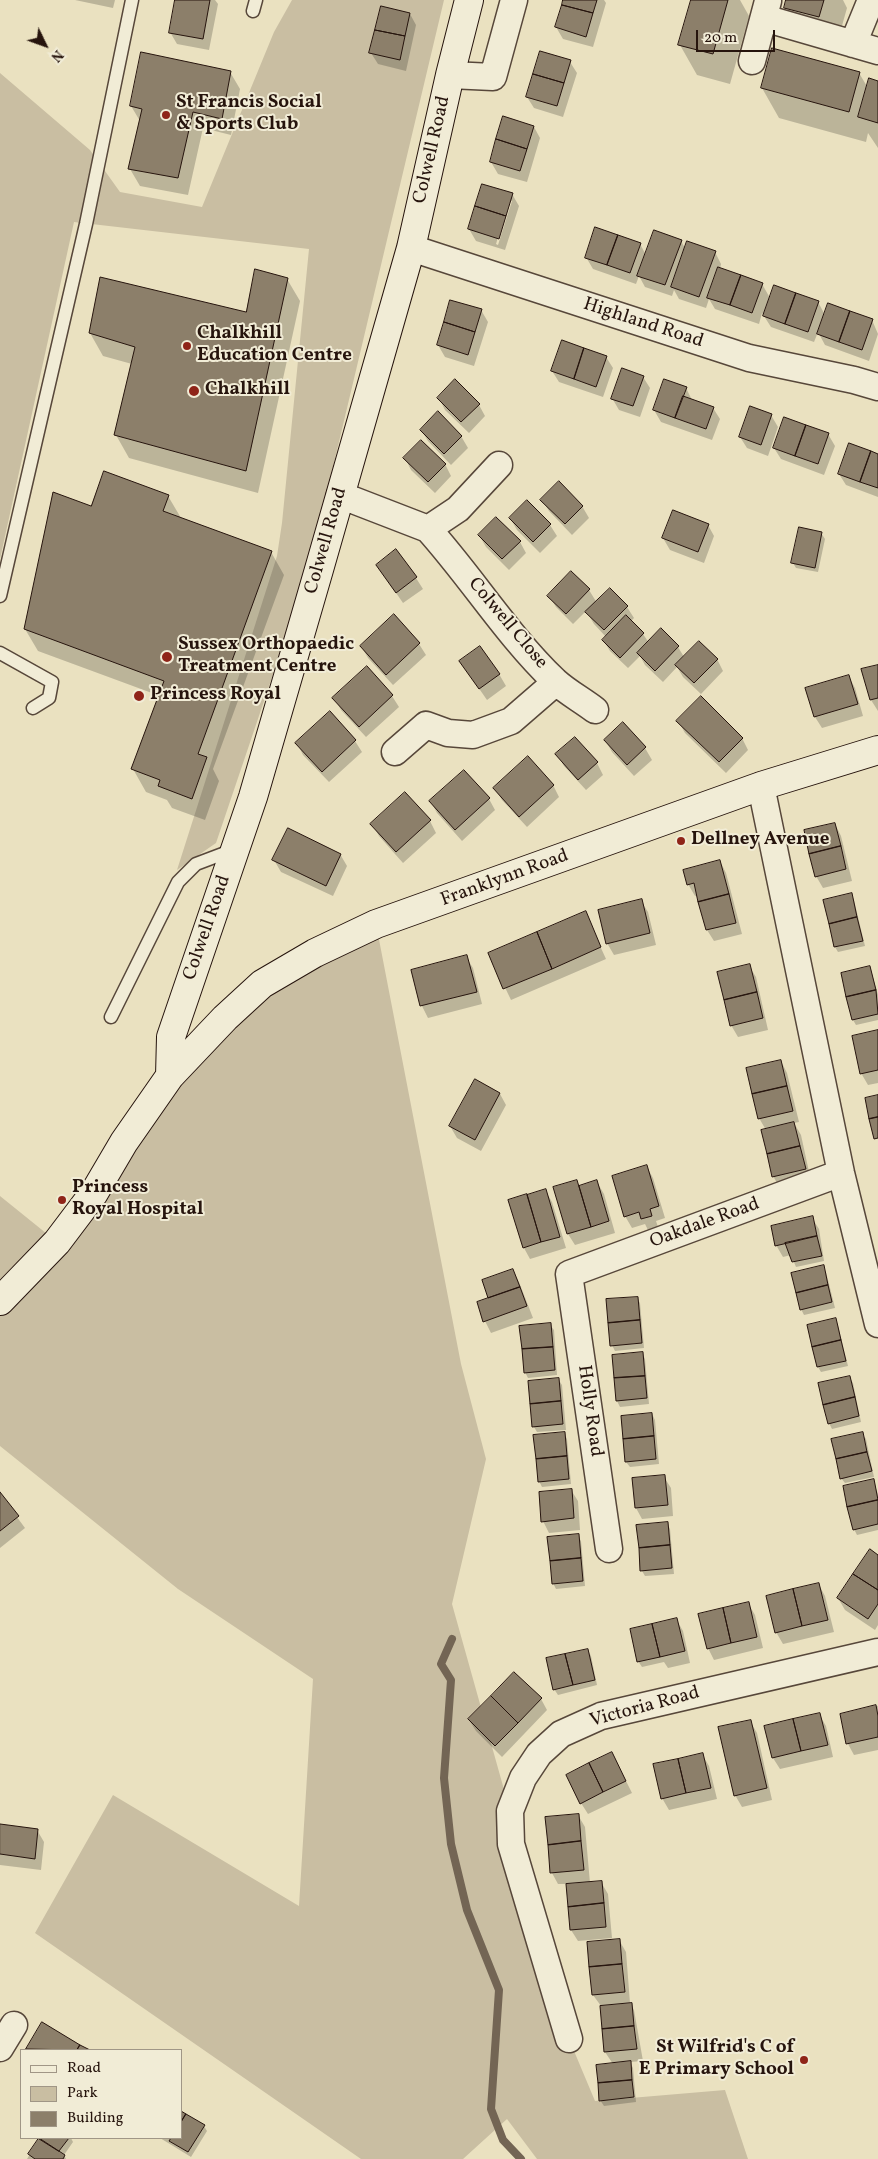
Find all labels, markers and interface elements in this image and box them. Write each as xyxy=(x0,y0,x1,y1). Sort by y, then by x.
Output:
north arrow xyxy=(20,20,70,70)
scale bar xyxy=(698,20,777,52)
text: 20 m xyxy=(704,28,737,49)
text: N xyxy=(46,45,67,66)
place label: St Francis Social & Sports Club xyxy=(176,93,322,137)
street label: Colwell Road xyxy=(410,94,456,206)
marker: St Francis Social & Sports Club xyxy=(160,109,172,121)
street label: Highland Road xyxy=(580,294,706,354)
place label: Chalkhill Education Centre xyxy=(197,324,352,368)
marker: Chalkhill Education Centre xyxy=(181,340,193,352)
place label: Chalkhill xyxy=(205,380,290,402)
marker: Chalkhill xyxy=(187,384,201,398)
street label: Colwell Road xyxy=(301,485,353,597)
street label: Colwell Close xyxy=(462,574,552,674)
place label: Sussex Orthopaedic Treatment Centre xyxy=(178,635,354,679)
marker: Sussex Orthopaedic Treatment Centre xyxy=(160,650,174,664)
place label: Princess Royal xyxy=(150,685,281,707)
marker: Princess Royal xyxy=(132,689,146,703)
place label: Dellney Avenue xyxy=(691,830,830,852)
marker: Dellney Avenue xyxy=(675,835,687,847)
street label: Franklynn Road xyxy=(438,845,572,913)
street label: Colwell Road xyxy=(179,872,237,984)
place label: Princess Royal Hospital xyxy=(72,1178,203,1222)
marker: Princess Royal Hospital xyxy=(56,1194,68,1206)
street label: Oakdale Road xyxy=(647,1194,763,1254)
street label: Holly Road xyxy=(571,1364,607,1458)
street label: Victoria Road xyxy=(588,1682,702,1734)
place label: St Wilfrid's C of E Primary School xyxy=(639,2038,794,2082)
legend xyxy=(20,2049,182,2139)
marker: St Wilfrid's C of E Primary School xyxy=(798,2054,810,2066)
text: Road xyxy=(67,2058,101,2079)
text: Park xyxy=(67,2083,98,2104)
text: Building xyxy=(67,2108,123,2129)

